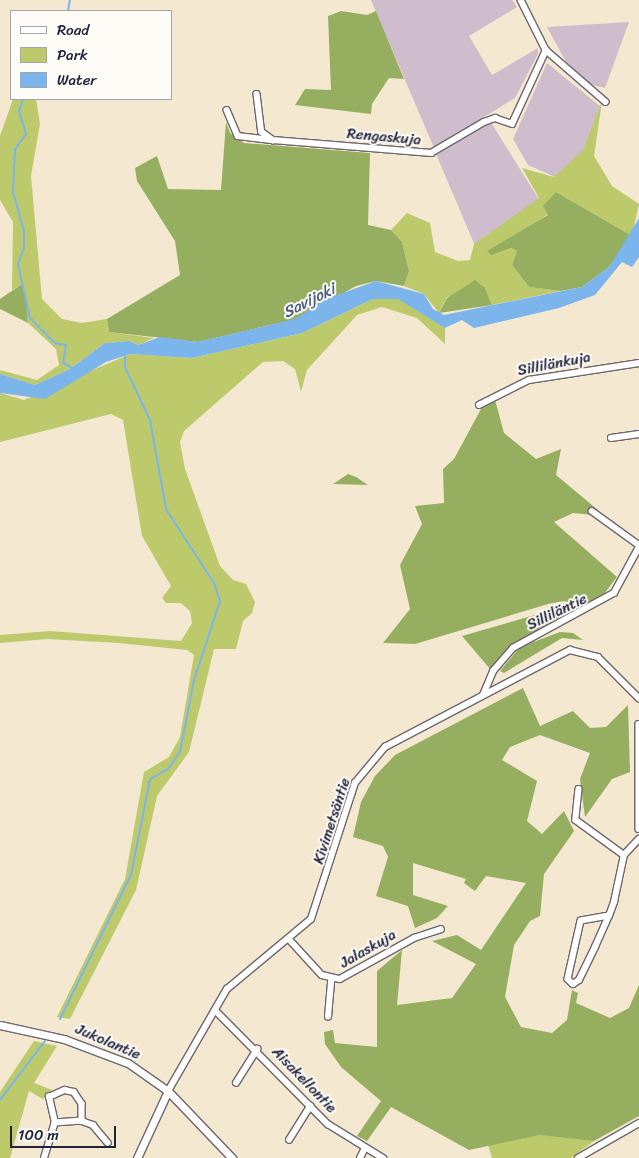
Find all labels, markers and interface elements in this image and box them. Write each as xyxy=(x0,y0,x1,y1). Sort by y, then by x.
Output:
legend xyxy=(10,10,172,100)
text: Road xyxy=(57,17,89,43)
text: Park xyxy=(57,42,88,68)
text: Water xyxy=(57,67,97,93)
street label: Rengaskuja xyxy=(346,125,422,149)
water label: Savijoki xyxy=(280,280,338,322)
street label: Sillilänkuja xyxy=(516,348,592,380)
street label: Silliläntie xyxy=(524,590,590,634)
street label: Kivimetsäntie xyxy=(310,776,354,866)
street label: Jalaskuja xyxy=(337,926,399,972)
street label: Jukolantie xyxy=(73,1020,143,1064)
street label: Aisakellontie xyxy=(268,1043,340,1117)
scale bar xyxy=(12,1116,119,1148)
text: 100 m xyxy=(18,1122,59,1148)

